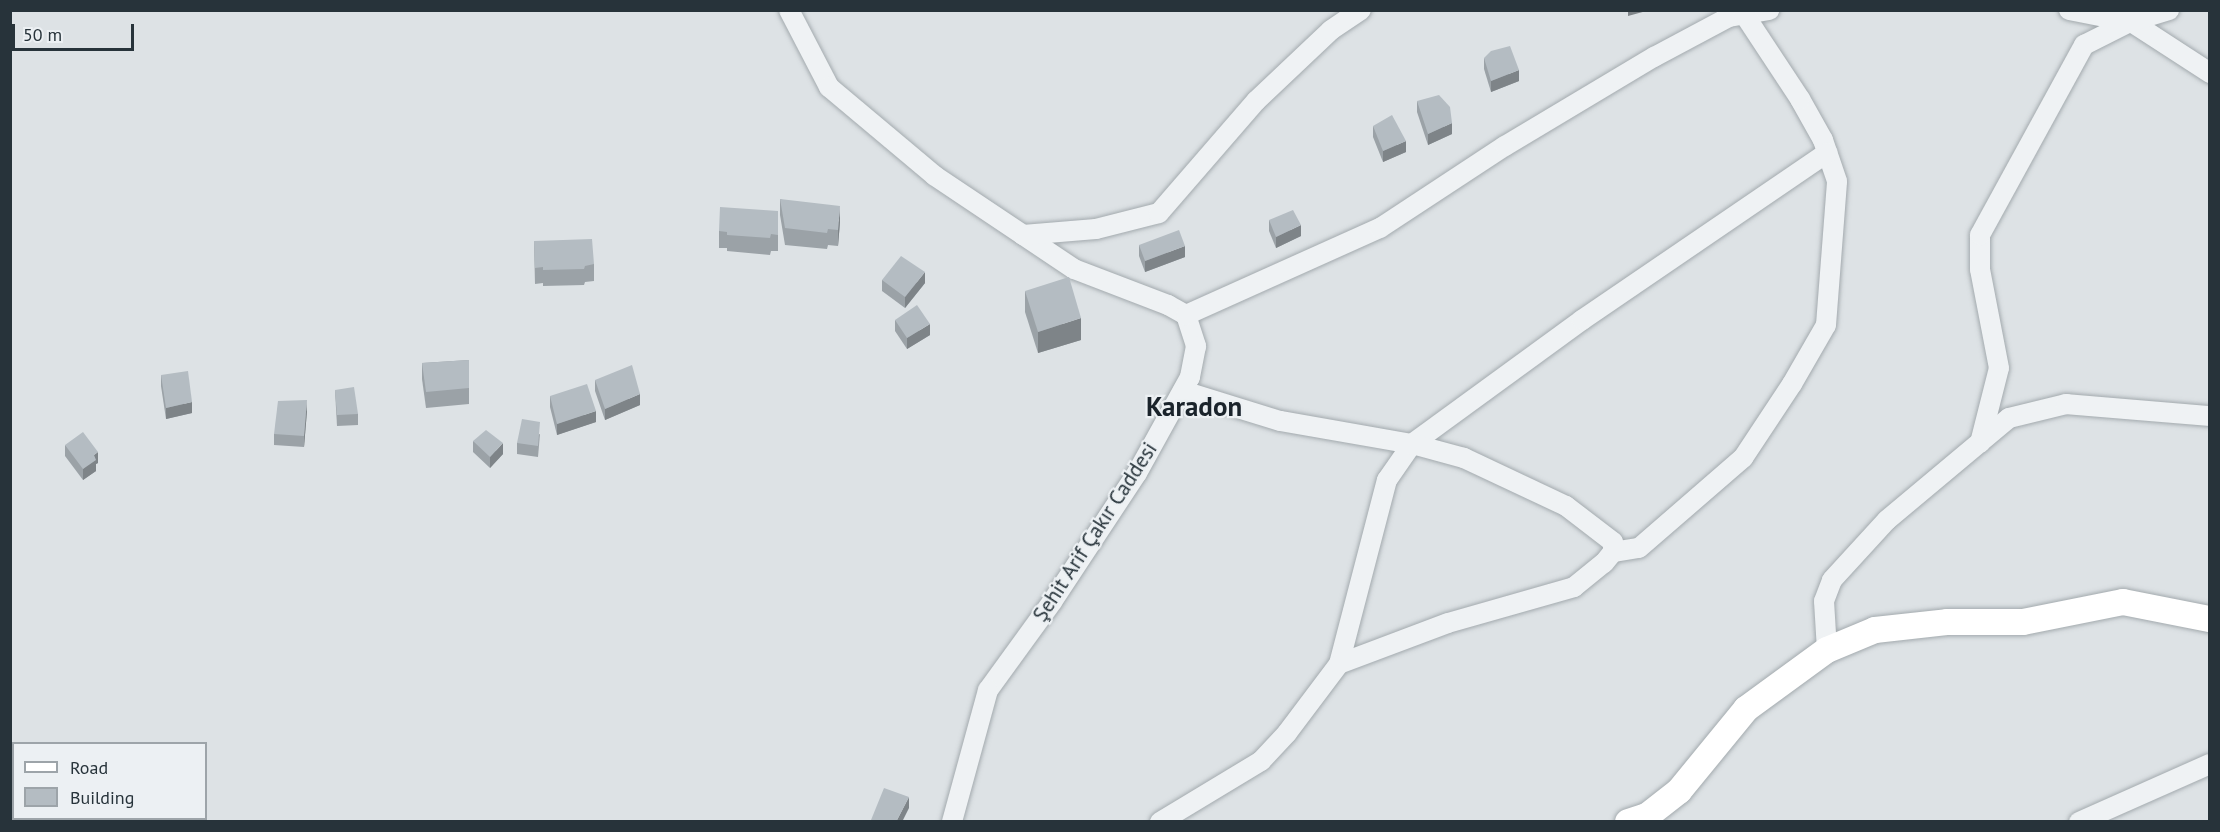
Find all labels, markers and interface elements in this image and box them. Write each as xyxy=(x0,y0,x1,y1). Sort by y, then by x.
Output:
scale bar xyxy=(15,12,136,50)
text: 50 m xyxy=(23,23,62,46)
district label: Karadon xyxy=(1146,391,1242,423)
street label: Şehit Arif Çakır Caddesi xyxy=(1027,437,1163,627)
legend xyxy=(12,742,207,820)
text: Road xyxy=(70,756,108,779)
text: Building xyxy=(70,786,134,809)

